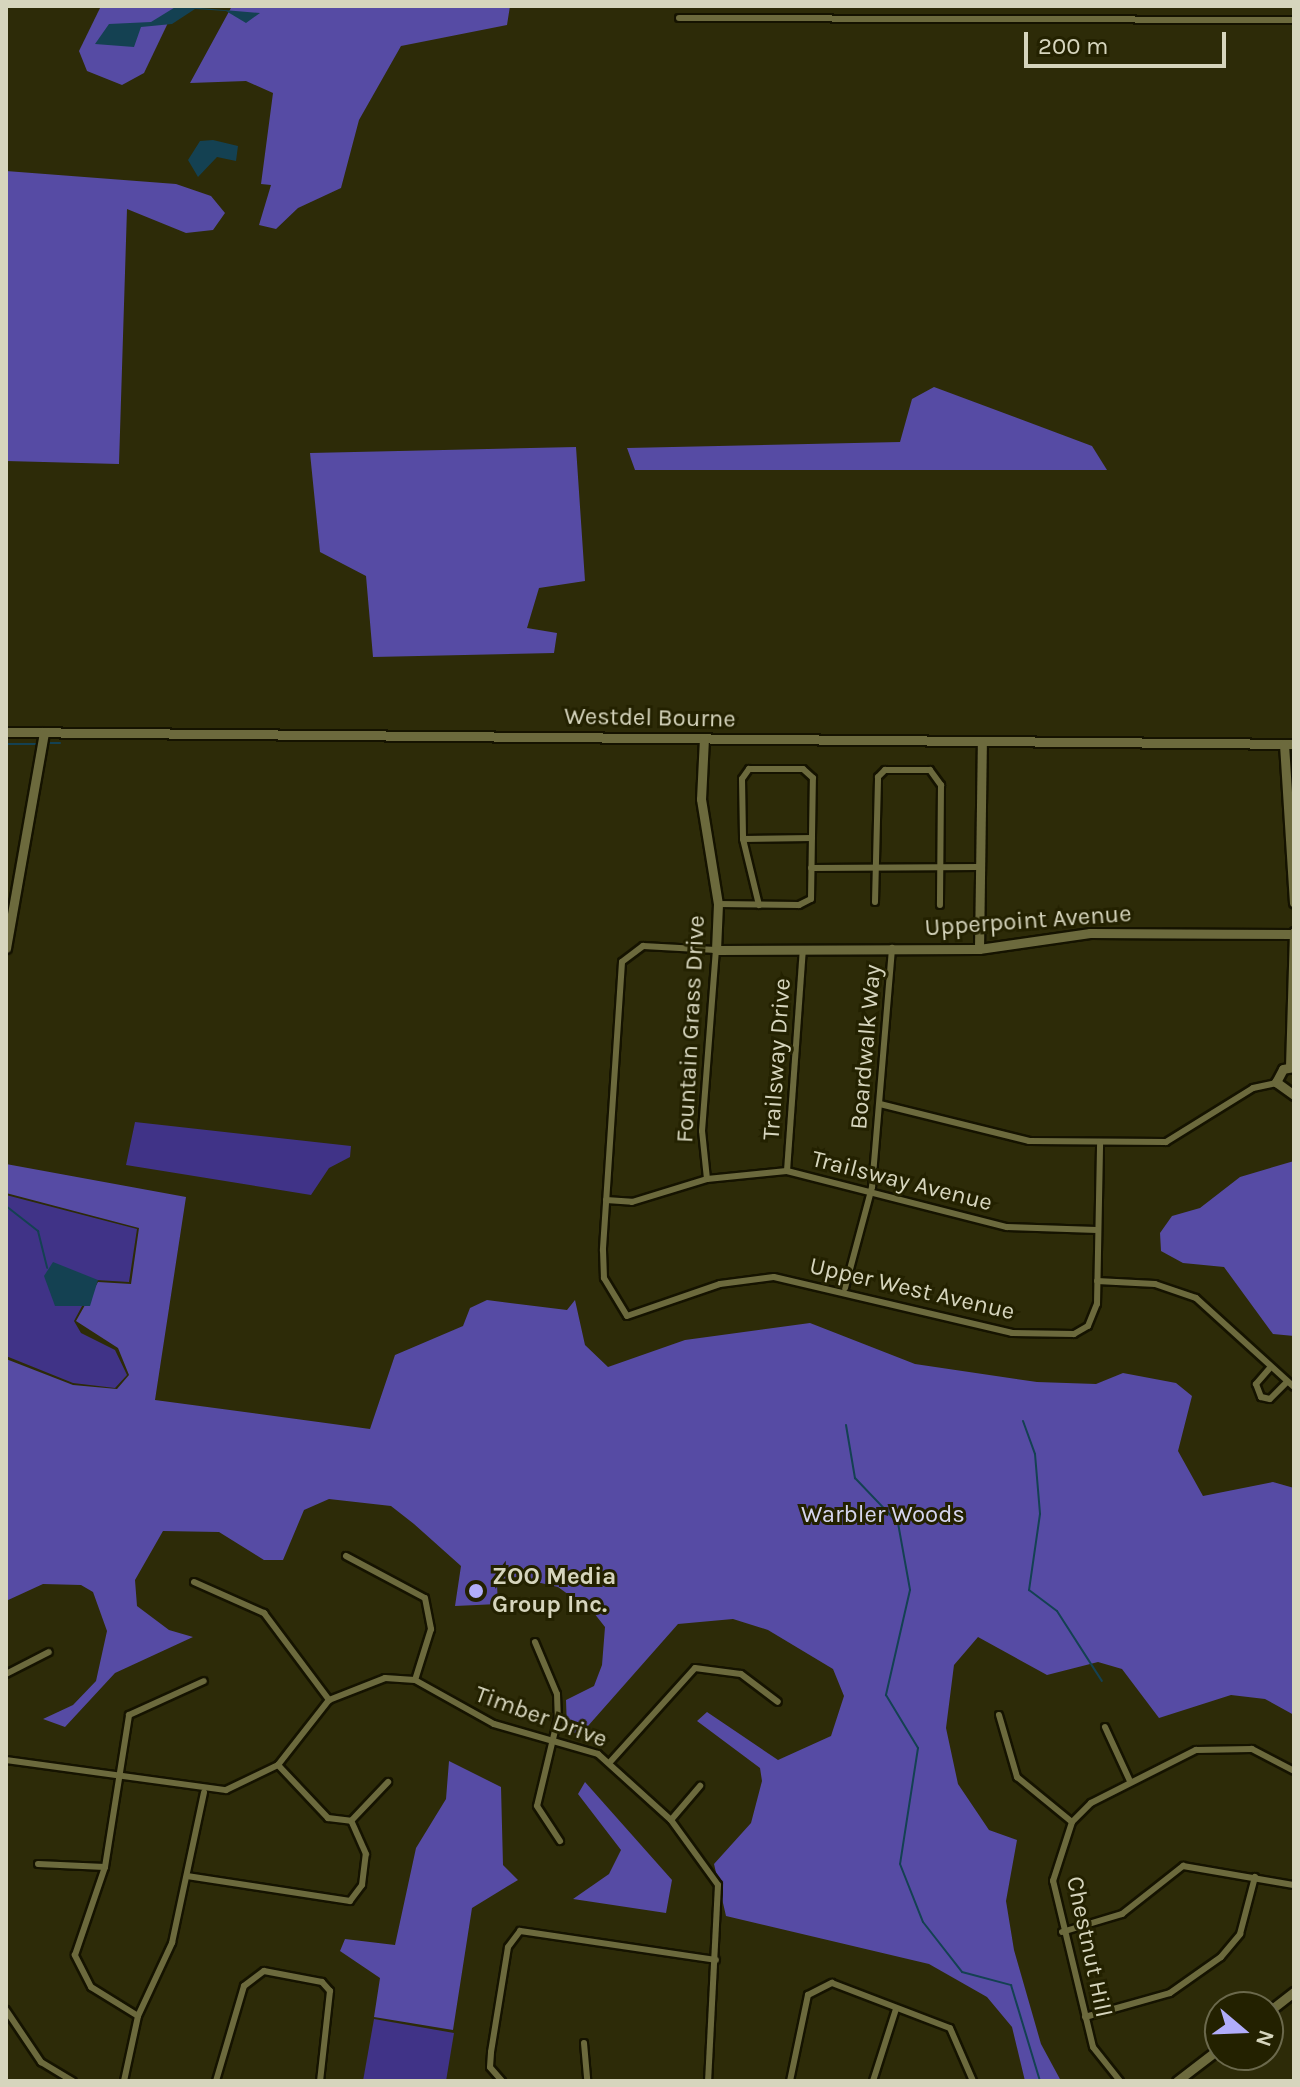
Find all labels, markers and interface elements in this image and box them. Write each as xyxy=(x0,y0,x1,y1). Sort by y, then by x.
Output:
scale bar xyxy=(1028,16,1230,66)
text: 200 m xyxy=(1038,32,1109,60)
street label: Westdel Bourne xyxy=(564,702,736,734)
street label: Upperpoint Avenue xyxy=(924,899,1132,943)
street label: Fountain Grass Drive xyxy=(671,914,711,1144)
street label: Boardwalk Way xyxy=(844,963,888,1131)
street label: Trailsway Drive xyxy=(757,977,797,1141)
street label: Trailsway Avenue xyxy=(809,1145,995,1217)
street label: Upper West Avenue xyxy=(807,1251,1017,1327)
park label: Warbler Woods xyxy=(801,1501,965,1529)
place label: ZOO Media Group Inc. xyxy=(492,1563,616,1619)
marker: ZOO Media Group Inc. xyxy=(467,1582,485,1600)
street label: Timber Drive xyxy=(471,1680,611,1754)
street label: Chestnut Hill xyxy=(1060,1874,1118,2020)
north arrow xyxy=(1204,1991,1284,2071)
text: N xyxy=(1250,2026,1280,2050)

